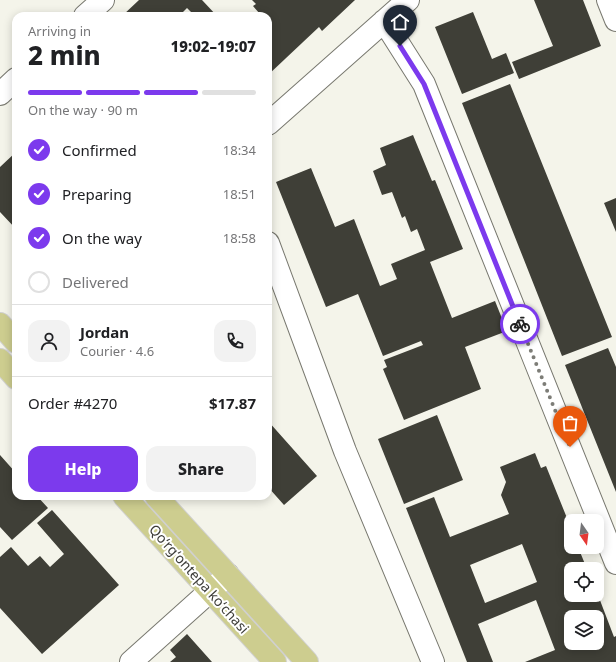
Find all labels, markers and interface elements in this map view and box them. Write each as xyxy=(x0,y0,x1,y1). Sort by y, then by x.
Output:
pin xyxy=(383,5,417,46)
icon: home xyxy=(389,11,411,33)
text: Arriving in xyxy=(28,22,91,40)
text: 19:02–19:07 xyxy=(171,36,256,56)
text: 2 min xyxy=(28,37,101,73)
text: On the way · 90 m xyxy=(28,101,138,119)
icon: check xyxy=(28,139,50,161)
text: Confirmed xyxy=(62,140,137,160)
text: 18:34 xyxy=(223,141,256,159)
icon: check xyxy=(28,183,50,205)
text: Preparing xyxy=(62,184,132,204)
text: 18:51 xyxy=(223,185,256,203)
icon: check xyxy=(28,227,50,249)
text: On the way xyxy=(62,228,142,248)
text: 18:58 xyxy=(223,229,256,247)
text: Delivered xyxy=(62,272,129,292)
courier xyxy=(500,304,540,344)
icon: bike xyxy=(509,313,531,335)
button: person xyxy=(28,320,70,362)
button: phone xyxy=(214,320,256,362)
text: Jordan xyxy=(80,322,129,342)
text: Courier · 4.6 xyxy=(80,342,154,360)
text: Order #4270 xyxy=(28,393,117,413)
text: $17.87 xyxy=(209,393,256,413)
pin xyxy=(553,406,587,447)
icon: bag xyxy=(559,412,581,434)
button: Help xyxy=(28,446,138,492)
button: Share xyxy=(146,446,256,492)
north arrow xyxy=(564,514,604,554)
map controls xyxy=(564,514,604,650)
street label: Qoʻrgʻontepa koʻchasi xyxy=(145,520,253,637)
button: locate xyxy=(564,562,604,602)
button: layers xyxy=(564,610,604,650)

